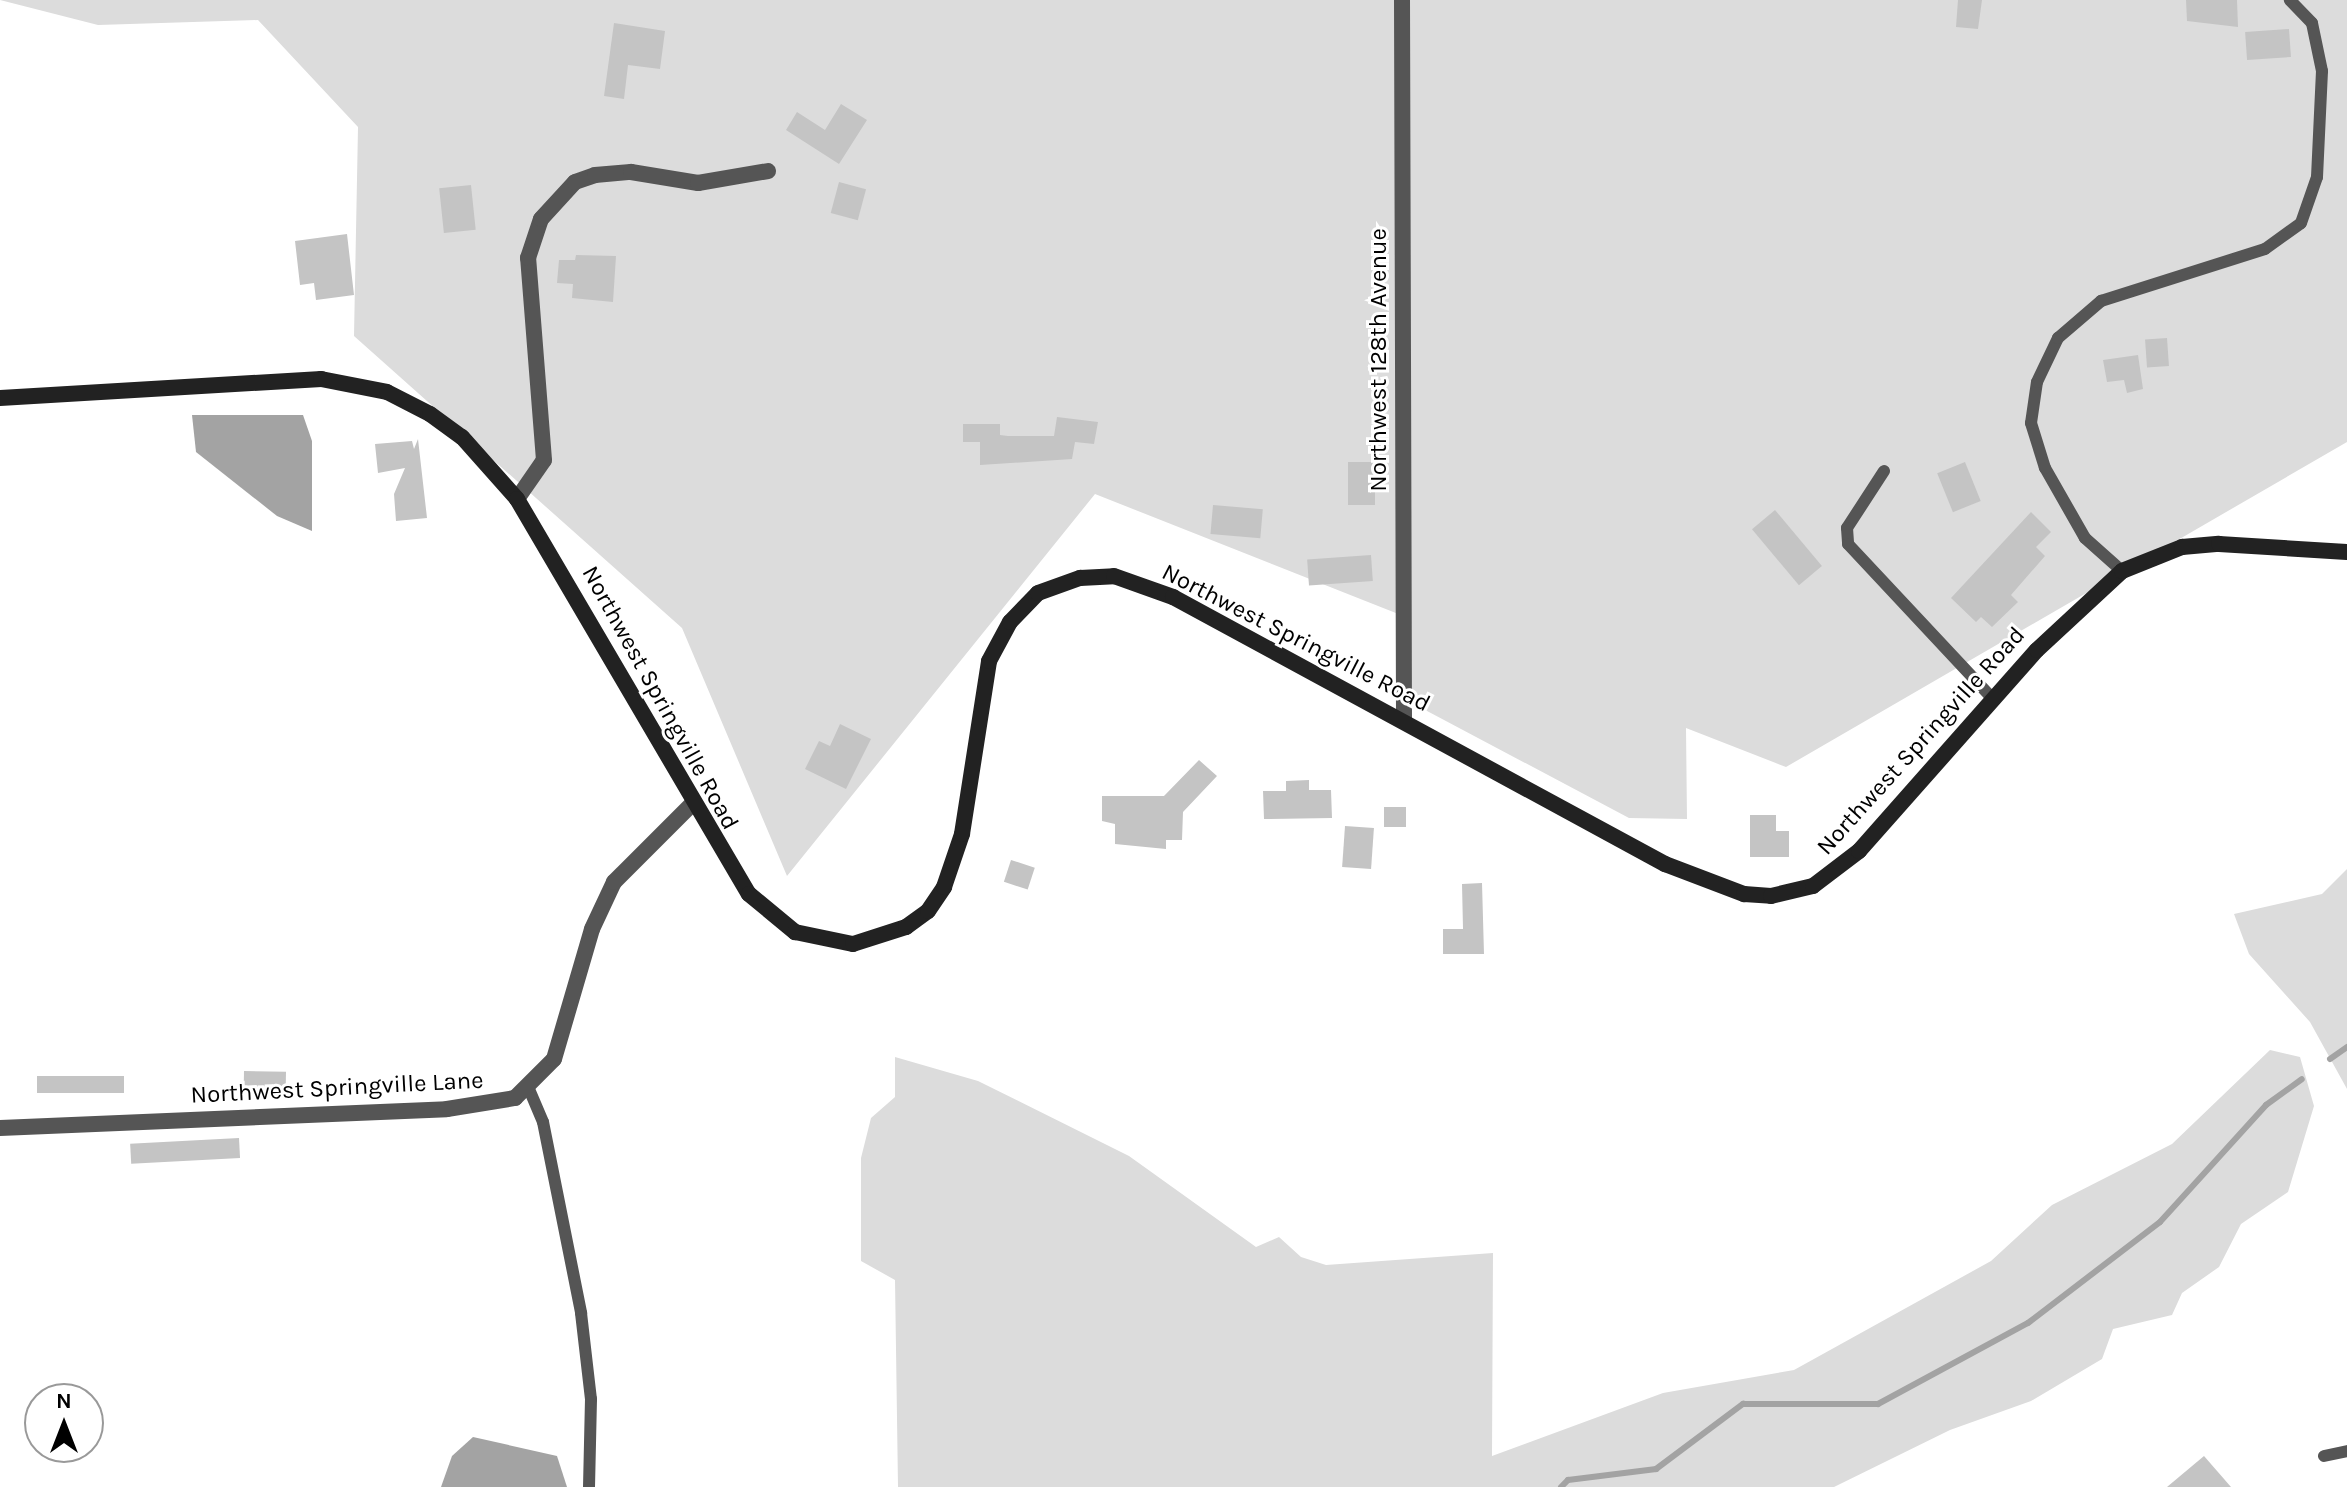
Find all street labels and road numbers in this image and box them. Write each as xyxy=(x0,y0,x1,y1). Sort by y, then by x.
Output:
street label: Northwest 128th Avenue xyxy=(1365,228,1393,492)
street label: Northwest Springville Road xyxy=(1157,558,1435,718)
street label: Northwest Springville Road xyxy=(575,561,745,835)
street label: Northwest Springville Road xyxy=(1811,621,2031,861)
street label: Northwest Springville Lane xyxy=(190,1066,484,1110)

